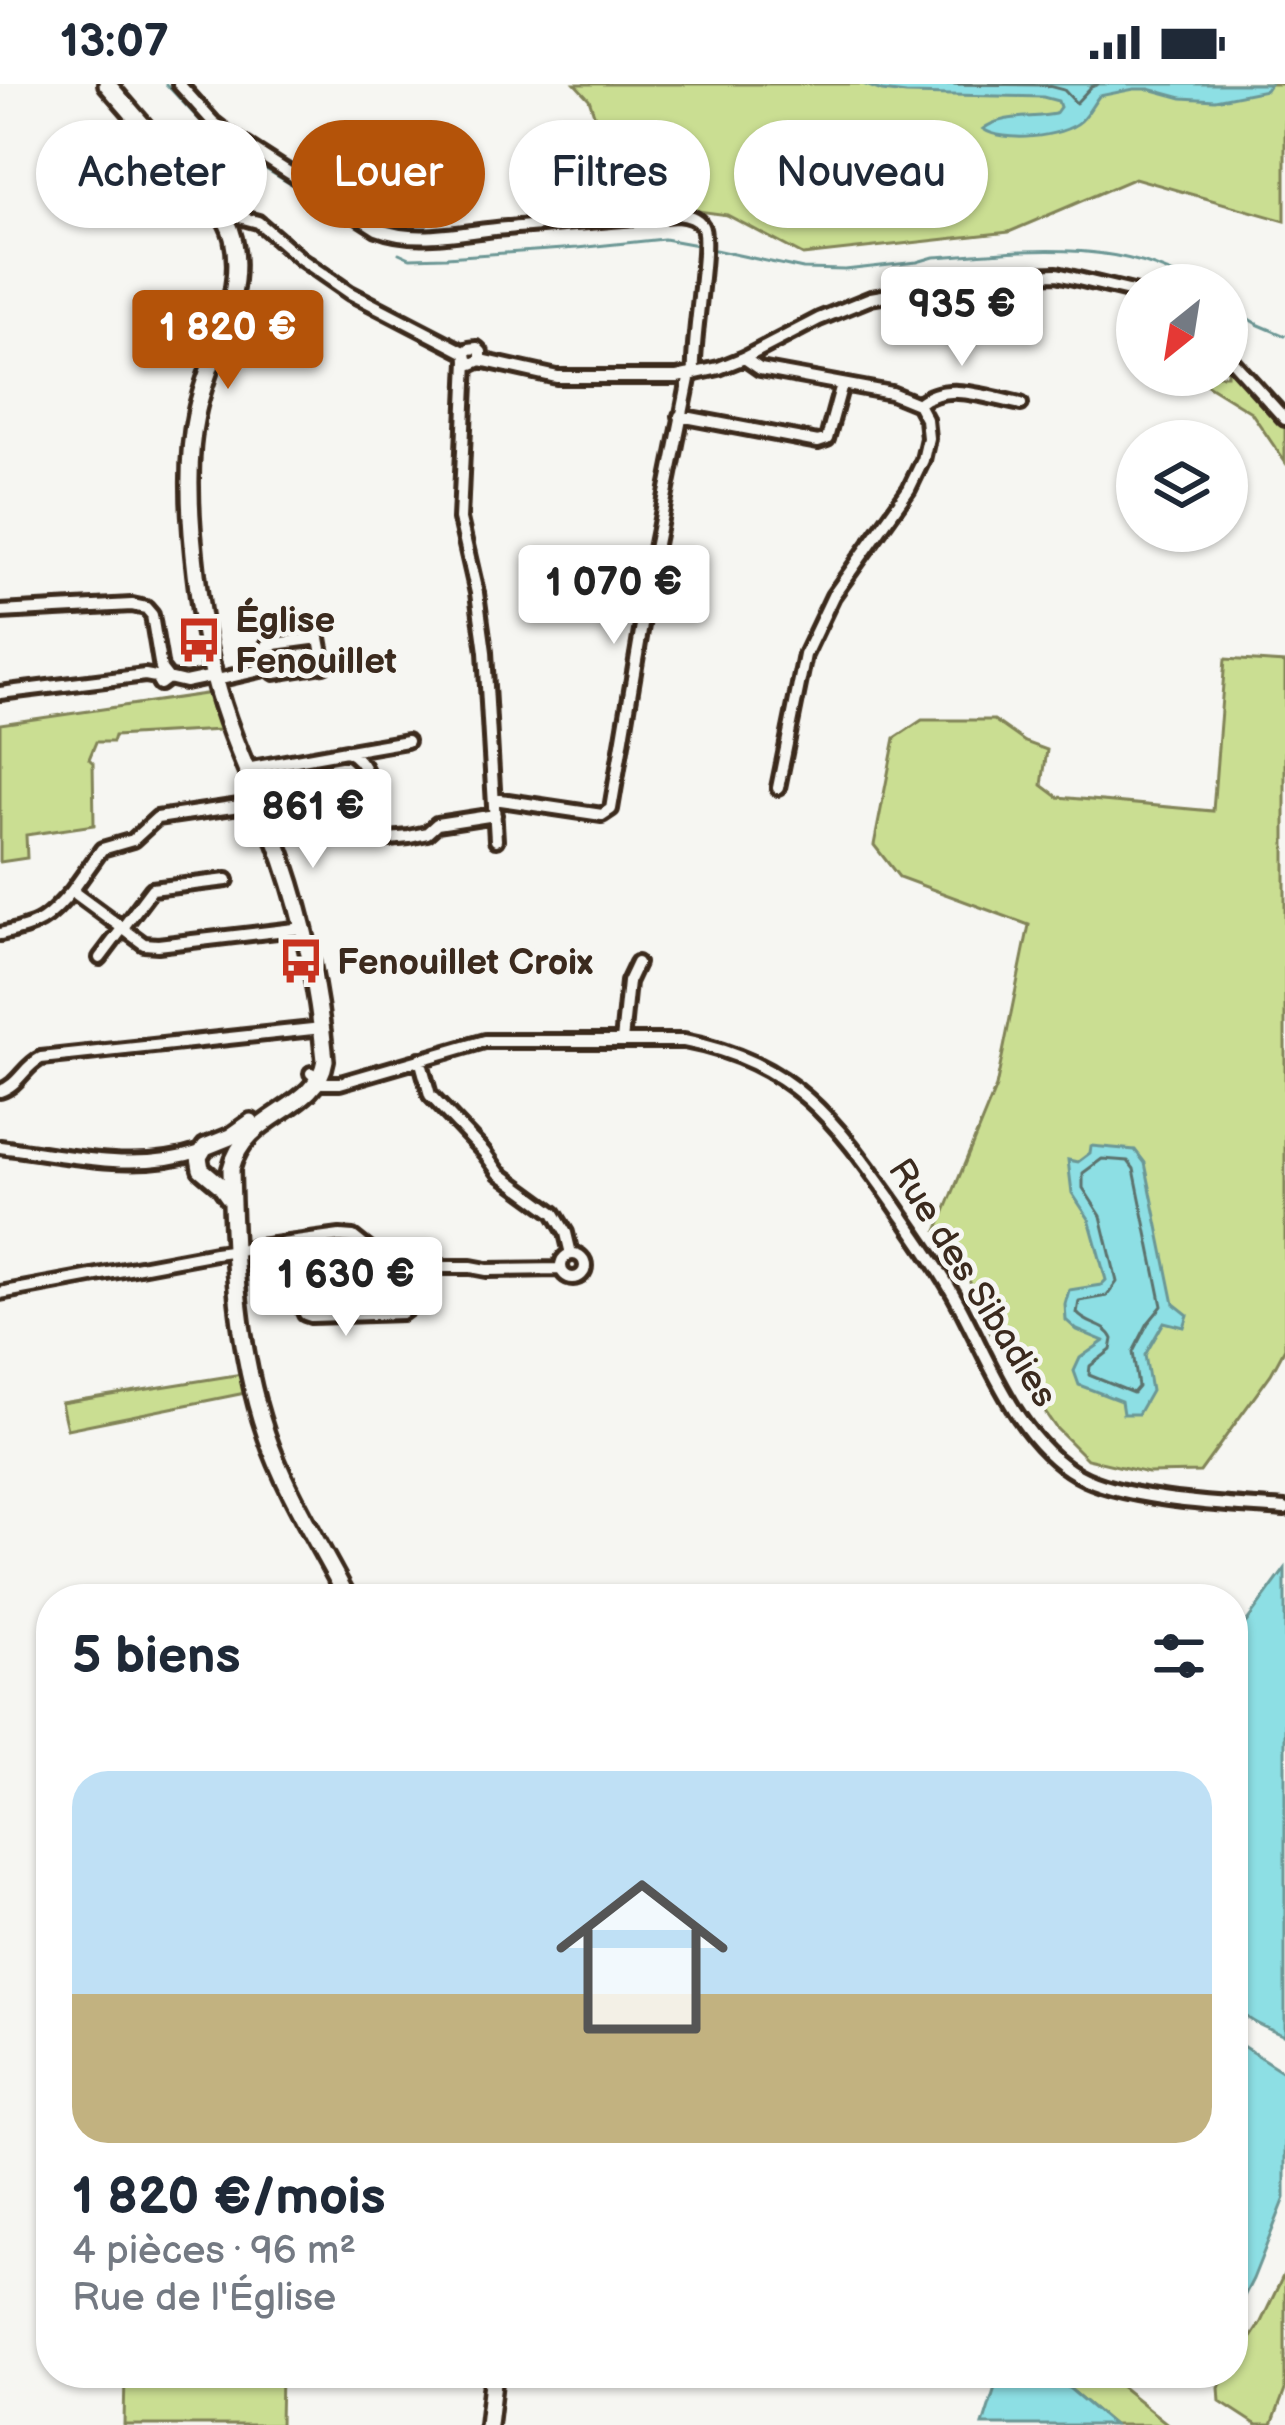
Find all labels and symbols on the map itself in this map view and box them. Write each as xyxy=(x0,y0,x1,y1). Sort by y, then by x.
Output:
north arrow xyxy=(1116,264,1248,396)
pin: 935 € xyxy=(878,267,1046,369)
pin: 1 820 € xyxy=(117,290,339,392)
pin: 1 070 € xyxy=(503,545,725,647)
place label: Église Fenouillet xyxy=(235,597,397,684)
bus stop icon: Église Fenouillet xyxy=(174,615,224,665)
pin: 861 € xyxy=(229,769,397,871)
bus stop icon: Fenouillet Croix xyxy=(276,936,326,986)
place label: Fenouillet Croix xyxy=(337,942,593,985)
street label: Rue des Sibadies xyxy=(878,1151,1066,1415)
pin: 1 630 € xyxy=(235,1237,457,1339)

